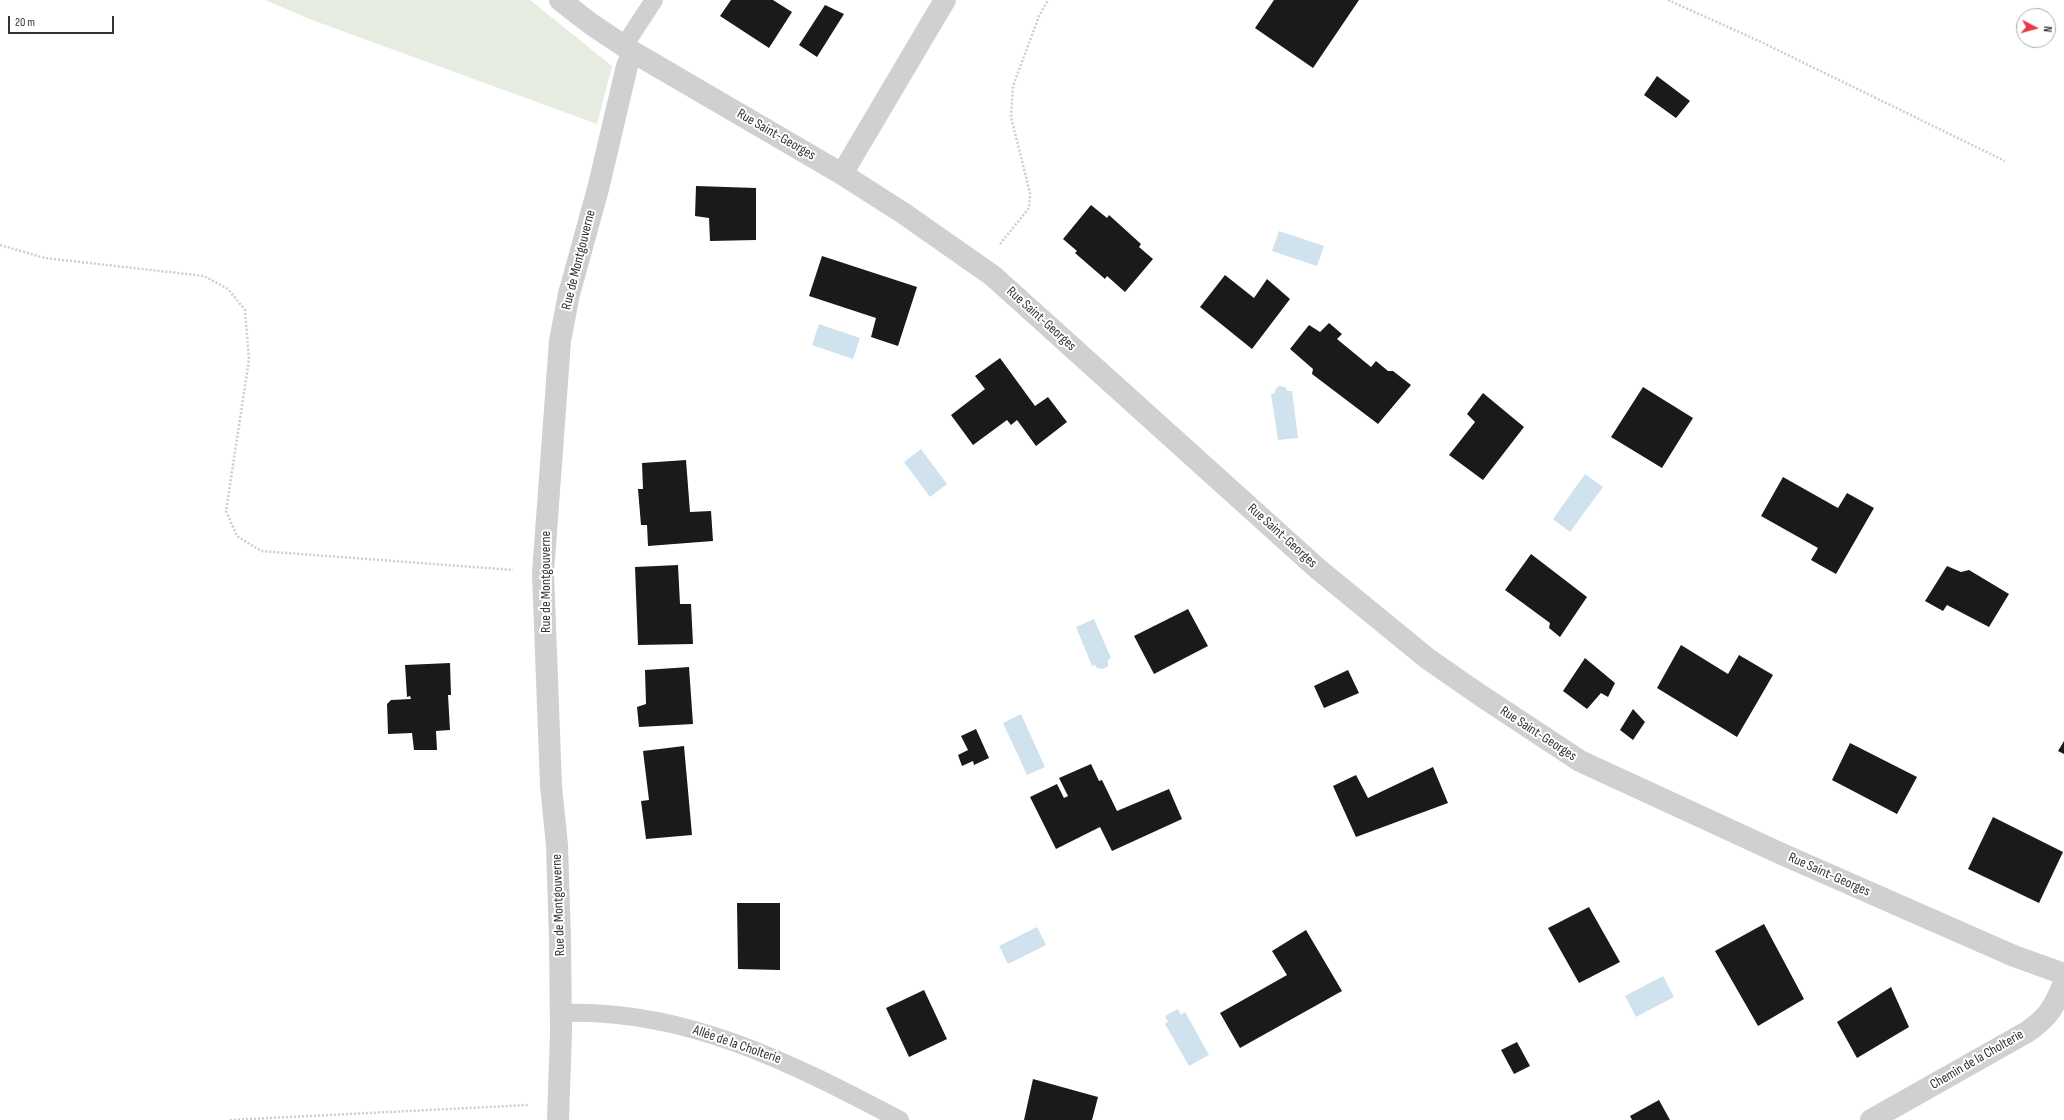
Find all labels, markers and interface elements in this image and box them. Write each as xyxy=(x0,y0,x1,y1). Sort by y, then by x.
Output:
scale bar xyxy=(10,8,116,34)
north arrow xyxy=(2016,8,2056,48)
text: 20 m xyxy=(15,15,35,30)
text: N xyxy=(2041,26,2054,33)
street label: Rue Saint-Georges xyxy=(734,106,818,164)
street label: Rue de Montgouverne xyxy=(558,208,600,312)
street label: Rue Saint-Georges xyxy=(1003,283,1079,355)
street label: Rue Saint-Georges xyxy=(1244,500,1320,572)
street label: Rue de Montgouverne xyxy=(538,531,554,633)
street label: Rue Saint-Georges xyxy=(1497,703,1579,765)
street label: Rue Saint-Georges xyxy=(1785,849,1873,901)
street label: Rue de Montgouverne xyxy=(549,854,569,956)
street label: Allée de la Cholterie xyxy=(691,1022,783,1068)
street label: Chemin de la Cholterie xyxy=(1927,1026,2027,1094)

